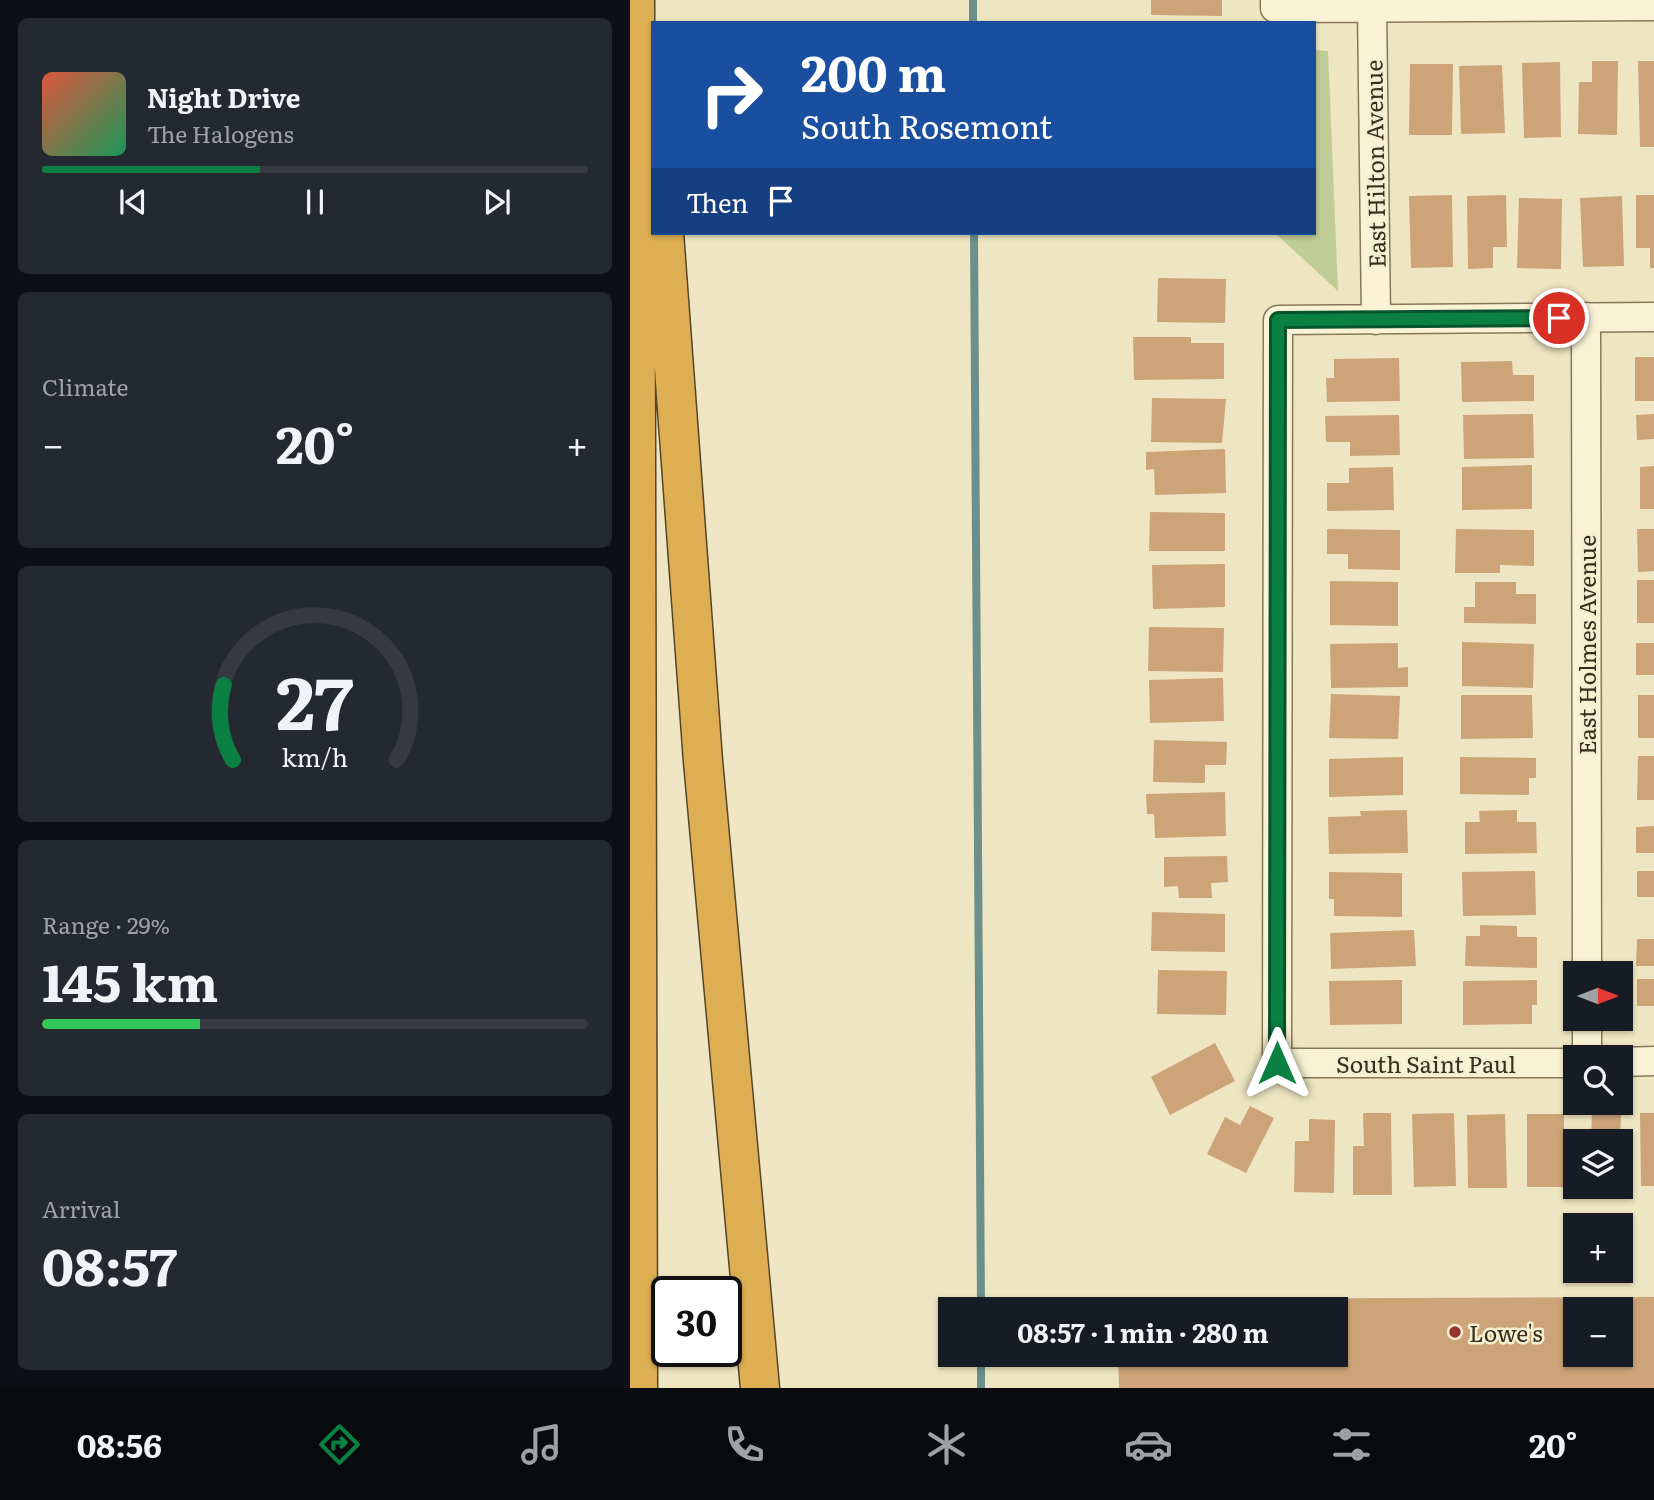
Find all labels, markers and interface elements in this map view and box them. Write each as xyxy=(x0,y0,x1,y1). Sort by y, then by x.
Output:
text: 200 m xyxy=(801,34,946,107)
icon: right xyxy=(686,49,777,140)
street label: East Hilton Avenue xyxy=(1355,60,1393,268)
text: Night Drive xyxy=(147,77,301,116)
text: South Rosemont xyxy=(801,101,1052,149)
text: The Halogens xyxy=(147,116,294,150)
text: Then xyxy=(686,182,748,221)
icon: arrive xyxy=(762,182,800,220)
icon: previous xyxy=(114,183,152,221)
icon: pause xyxy=(296,183,334,221)
icon: next xyxy=(478,183,516,221)
pin xyxy=(1529,288,1589,348)
icon: arrive xyxy=(1540,299,1578,337)
text: Climate xyxy=(42,369,128,403)
text: 20° xyxy=(276,403,354,480)
text: − xyxy=(42,414,64,471)
text: + xyxy=(566,414,588,471)
street label: East Holmes Avenue xyxy=(1569,535,1603,755)
text: 27 xyxy=(276,644,354,752)
text: km/h xyxy=(282,738,348,775)
text: Range · 29% xyxy=(42,907,170,941)
text: 145 km xyxy=(42,941,218,1018)
north arrow xyxy=(1563,961,1633,1031)
map controls xyxy=(1563,961,1633,1367)
position arrow xyxy=(1240,1026,1314,1100)
button: search xyxy=(1563,1045,1633,1115)
street label: South Saint Paul xyxy=(1336,1046,1516,1080)
button: layers xyxy=(1563,1129,1633,1199)
text: Arrival xyxy=(42,1191,121,1225)
button: + xyxy=(1563,1213,1633,1283)
text: 08:57 xyxy=(42,1225,177,1302)
speed limit sign: 30 xyxy=(651,1276,742,1367)
button: − xyxy=(1563,1297,1633,1367)
text: 08:57 · 1 min · 280 m xyxy=(1017,1312,1269,1351)
place label: Lowe's xyxy=(1469,1315,1543,1349)
marker: Lowe's xyxy=(1447,1324,1463,1340)
text: 08:56 xyxy=(77,1420,162,1468)
icon: directions xyxy=(315,1420,364,1469)
icon: music xyxy=(517,1420,566,1469)
icon: phone xyxy=(720,1420,769,1469)
icon: climate xyxy=(922,1420,971,1469)
icon: car xyxy=(1124,1420,1173,1469)
icon: filters xyxy=(1327,1420,1376,1469)
text: 20° xyxy=(1529,1420,1577,1468)

